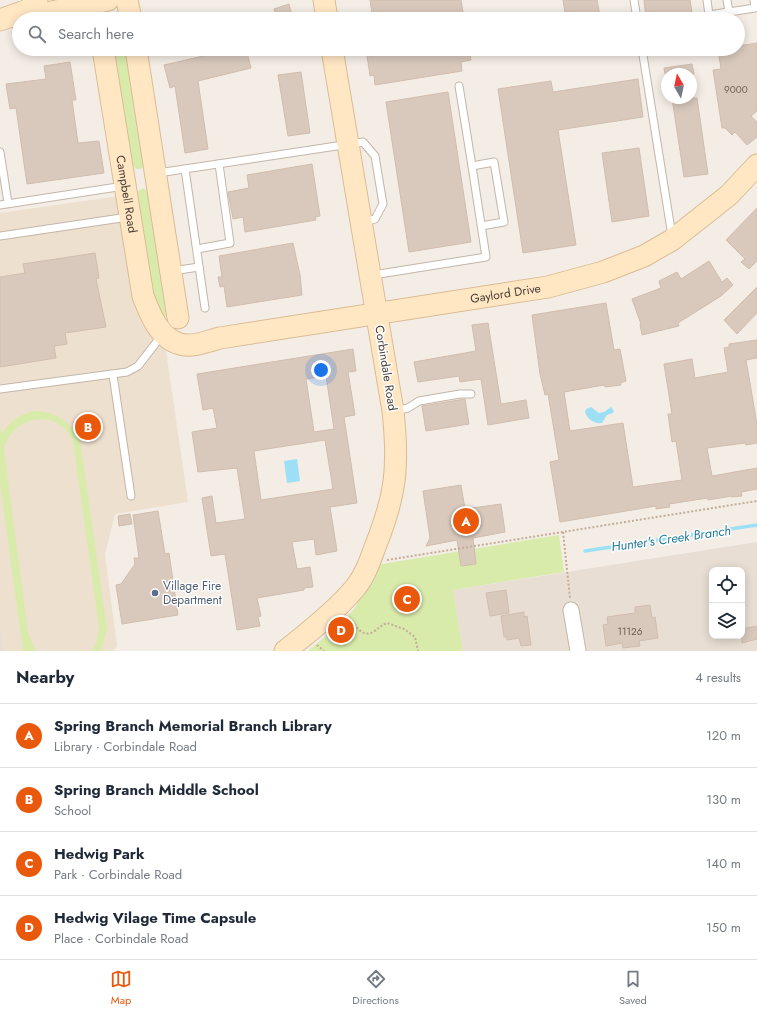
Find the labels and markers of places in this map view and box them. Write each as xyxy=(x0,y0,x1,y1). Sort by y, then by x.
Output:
pin: B xyxy=(75,412,101,442)
pin: A xyxy=(453,506,479,536)
place label: Village Fire Department xyxy=(163,577,222,609)
pin: C xyxy=(394,584,420,614)
marker: Village Fire Department xyxy=(150,588,160,598)
pin: D xyxy=(328,615,354,645)

